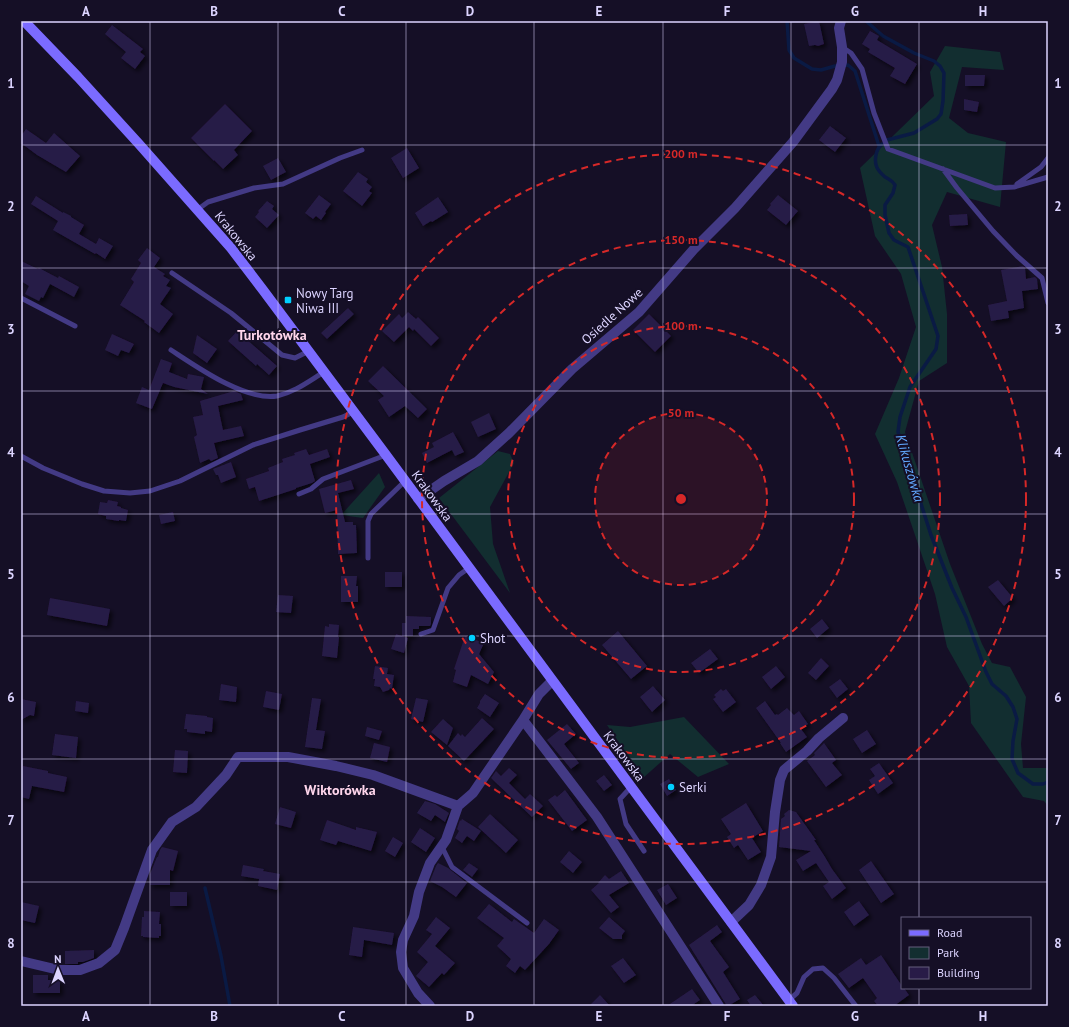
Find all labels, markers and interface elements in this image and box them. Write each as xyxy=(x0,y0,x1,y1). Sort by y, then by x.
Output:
text: A xyxy=(82,3,90,20)
text: B xyxy=(210,3,218,20)
text: C xyxy=(338,3,346,20)
text: D xyxy=(466,3,474,20)
text: E xyxy=(596,3,603,20)
text: F xyxy=(724,3,731,20)
text: G xyxy=(851,3,859,20)
text: H xyxy=(979,3,987,20)
text: 1 xyxy=(7,75,15,92)
text: 1 xyxy=(1054,75,1062,92)
text: 200 m xyxy=(664,146,698,161)
text: 2 xyxy=(7,198,15,215)
text: 2 xyxy=(1054,198,1062,215)
street label: Krakowska xyxy=(211,208,261,264)
text: 150 m xyxy=(664,232,698,247)
street label: Osiedle Nowe xyxy=(578,284,646,348)
place label: Nowy Targ Niwa III xyxy=(296,285,354,317)
marker: Nowy Targ Niwa III xyxy=(283,295,293,305)
text: 100 m xyxy=(664,318,698,333)
text: 3 xyxy=(7,321,15,338)
text: 3 xyxy=(1054,321,1062,338)
district label: Turkotówka xyxy=(237,326,307,344)
text: 50 m xyxy=(668,405,694,420)
water label: Klikuszówka xyxy=(892,432,928,504)
text: 4 xyxy=(7,444,15,461)
text: 4 xyxy=(1054,444,1062,461)
street label: Krakowska xyxy=(408,467,456,525)
centre of rings xyxy=(674,492,688,506)
text: 5 xyxy=(7,566,15,583)
text: 5 xyxy=(1054,566,1062,583)
place label: Shot xyxy=(480,630,506,647)
marker: Shot xyxy=(467,633,477,643)
text: 6 xyxy=(7,689,15,706)
text: 6 xyxy=(1054,689,1062,706)
street label: Krakowska xyxy=(599,727,649,785)
place label: Serki xyxy=(679,779,707,796)
district label: Wiktorówka xyxy=(304,781,376,799)
marker: Serki xyxy=(666,782,676,792)
text: 7 xyxy=(7,812,15,829)
text: 7 xyxy=(1054,812,1062,829)
legend xyxy=(901,917,1031,989)
text: Road xyxy=(937,925,962,940)
text: 8 xyxy=(7,935,15,952)
text: 8 xyxy=(1054,935,1062,952)
text: Park xyxy=(937,945,959,960)
north arrow xyxy=(38,949,78,989)
text: N xyxy=(54,952,62,966)
text: Building xyxy=(937,965,980,980)
text: A xyxy=(82,1008,90,1025)
text: B xyxy=(210,1008,218,1025)
text: C xyxy=(338,1008,346,1025)
text: D xyxy=(466,1008,474,1025)
text: E xyxy=(596,1008,603,1025)
text: F xyxy=(724,1008,731,1025)
text: G xyxy=(851,1008,859,1025)
text: H xyxy=(979,1008,987,1025)

